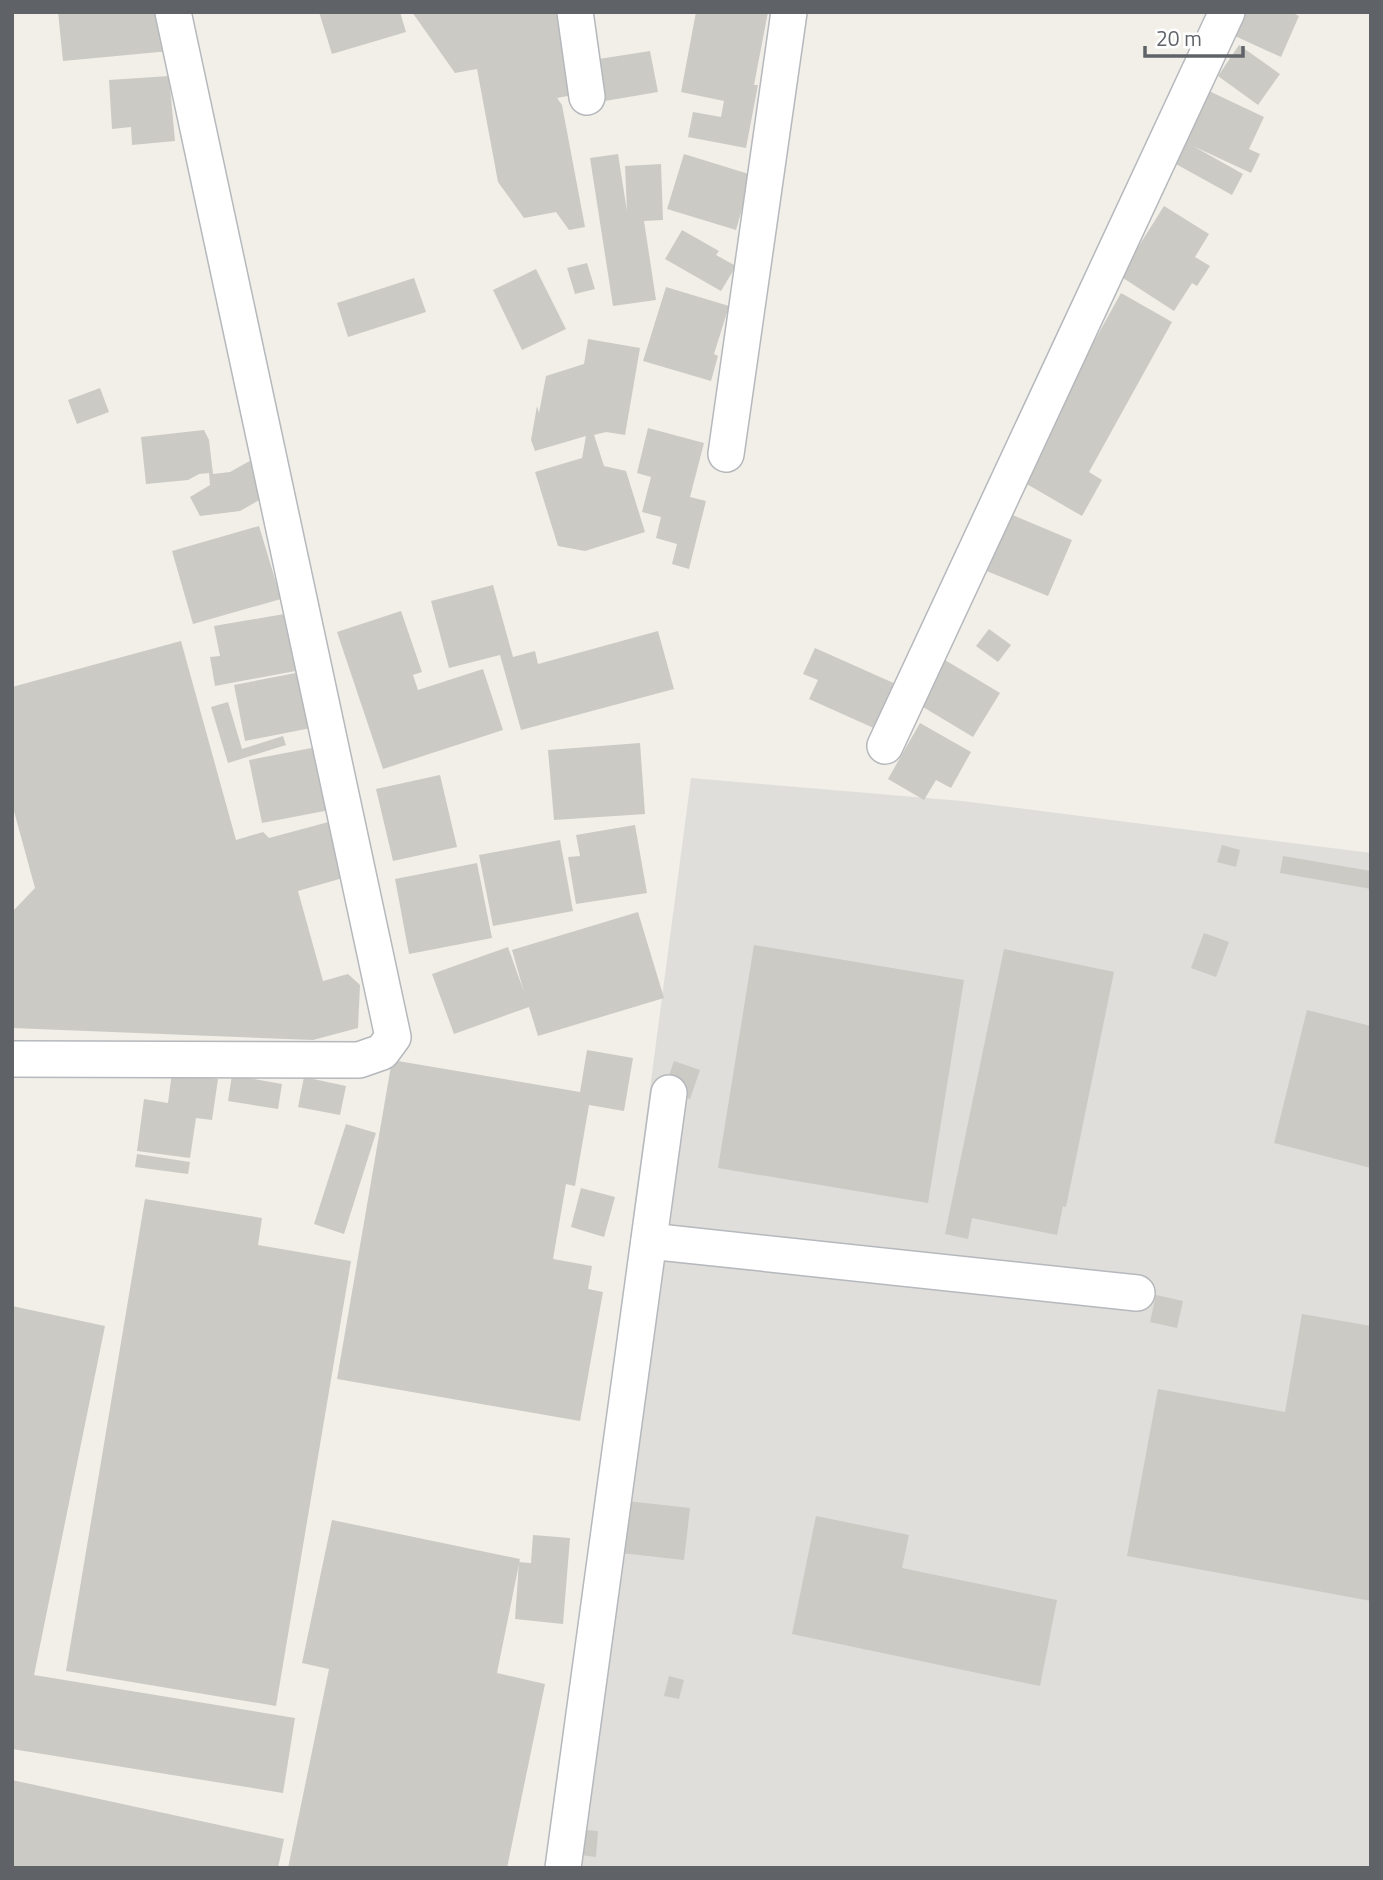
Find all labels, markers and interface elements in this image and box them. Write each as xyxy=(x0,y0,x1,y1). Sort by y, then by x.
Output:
scale bar xyxy=(1145,14,1243,58)
text: 20 m xyxy=(1156,22,1202,54)

